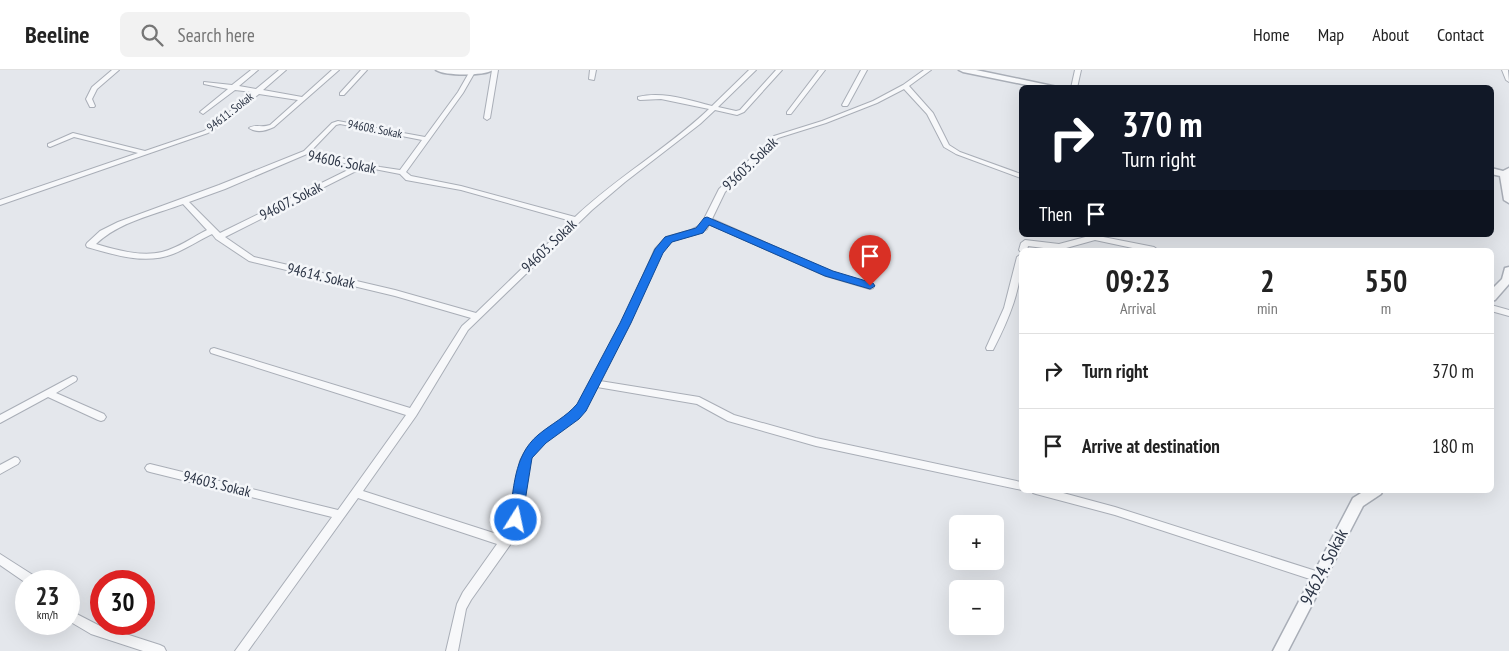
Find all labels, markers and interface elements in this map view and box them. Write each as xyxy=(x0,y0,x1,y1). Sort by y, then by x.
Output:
search box xyxy=(120,12,470,57)
text: Beeline xyxy=(25,19,90,50)
icon: search xyxy=(138,21,166,49)
text: Search here xyxy=(178,23,255,47)
text: Home xyxy=(1253,23,1290,46)
text: Map xyxy=(1318,23,1344,46)
text: About xyxy=(1372,23,1409,46)
text: Contact xyxy=(1437,23,1484,46)
street label: 94611. Sokak xyxy=(203,88,256,135)
text: 370 m xyxy=(1122,101,1203,147)
icon: right xyxy=(1039,105,1104,170)
street label: 94608. Sokak xyxy=(347,116,404,141)
street label: 93603. Sokak xyxy=(718,133,781,194)
text: Turn right xyxy=(1122,145,1196,173)
street label: 94606. Sokak xyxy=(306,146,378,177)
street label: 94607. Sokak xyxy=(256,177,325,224)
icon: arrive xyxy=(1082,200,1110,228)
text: Then xyxy=(1039,202,1072,226)
street label: 94603. Sokak xyxy=(517,215,580,276)
pin xyxy=(849,235,891,286)
icon: arrive xyxy=(856,242,884,270)
street label: 94614. Sokak xyxy=(285,258,357,293)
text: 09:23 xyxy=(1106,261,1170,300)
text: 2 xyxy=(1260,261,1275,300)
text: 550 xyxy=(1364,261,1407,300)
text: Arrival xyxy=(1120,298,1156,318)
text: min xyxy=(1257,298,1278,318)
text: m xyxy=(1381,298,1391,318)
icon: right xyxy=(1039,357,1067,385)
text: Turn right xyxy=(1082,359,1148,383)
text: 370 m xyxy=(1432,359,1474,383)
icon: arrive xyxy=(1039,432,1067,460)
text: Arrive at destination xyxy=(1082,434,1220,458)
text: 180 m xyxy=(1432,434,1474,458)
street label: 94603. Sokak xyxy=(181,466,253,501)
position arrow xyxy=(489,493,541,545)
map controls xyxy=(949,515,1004,635)
button: + xyxy=(949,515,1004,570)
street label: 94624. Sokak xyxy=(1294,525,1353,609)
speed limit sign: 30 xyxy=(90,570,155,635)
text: 23 xyxy=(36,580,59,612)
button: − xyxy=(949,580,1004,635)
text: km/h xyxy=(37,607,58,622)

